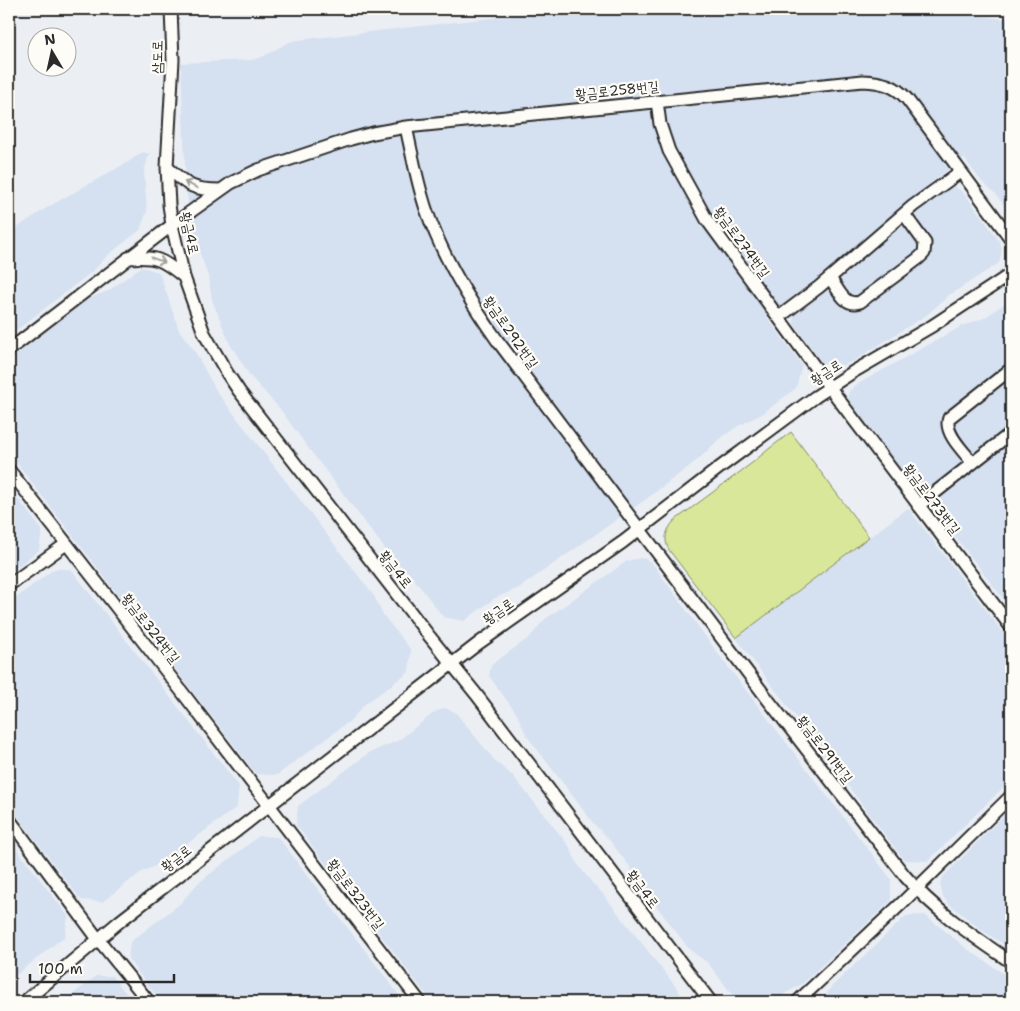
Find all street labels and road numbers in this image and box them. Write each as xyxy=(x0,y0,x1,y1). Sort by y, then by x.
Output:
street label: 삼도로 xyxy=(148,40,166,74)
street label: 황금로258번길 xyxy=(574,77,660,103)
street label: 황금로274번길 xyxy=(710,203,774,282)
street label: 황금4로 xyxy=(177,210,203,256)
street label: 황금로292번길 xyxy=(479,292,543,372)
street label: 황금로 xyxy=(807,355,845,389)
street label: 황금로273번길 xyxy=(900,460,965,538)
street label: 황금4로 xyxy=(375,546,417,592)
street label: 황금로324번길 xyxy=(118,589,184,667)
street label: 황금로 xyxy=(479,594,517,628)
street label: 황금로291번길 xyxy=(793,712,857,787)
street label: 황금로 xyxy=(157,841,195,875)
street label: 황금로323번길 xyxy=(324,855,389,934)
street label: 황금4로 xyxy=(623,866,663,912)

